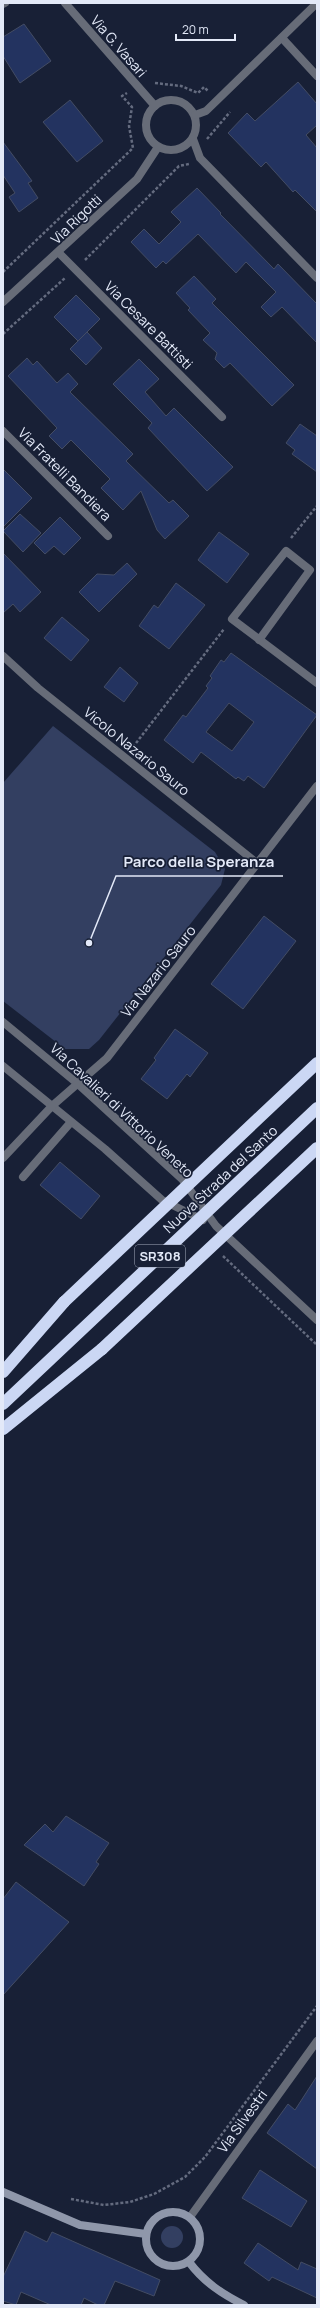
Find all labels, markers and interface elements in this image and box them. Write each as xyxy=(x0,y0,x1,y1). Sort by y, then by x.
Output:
street label: Via G. Vasari xyxy=(87,11,151,81)
scale bar xyxy=(176,16,235,42)
text: 20 m xyxy=(182,21,209,38)
street label: Via Rigotti xyxy=(46,190,106,248)
street label: Via Cesare Battisti xyxy=(101,277,197,373)
street label: Via Fratelli Bandiera xyxy=(14,423,116,525)
street label: Vicolo Nazario Sauro xyxy=(80,702,194,800)
callout: Parco della Speranza xyxy=(116,849,283,876)
text: Parco della Speranza xyxy=(123,851,275,872)
street label: Via Nazario Sauro xyxy=(116,921,200,1021)
street label: Via Cavalieri di Vittorio Veneto xyxy=(46,1038,198,1182)
street label: Nuova Strada del Santo xyxy=(159,1121,281,1237)
road number: SR308 xyxy=(135,1245,185,1267)
street label: Via Silvestri xyxy=(213,2086,271,2156)

